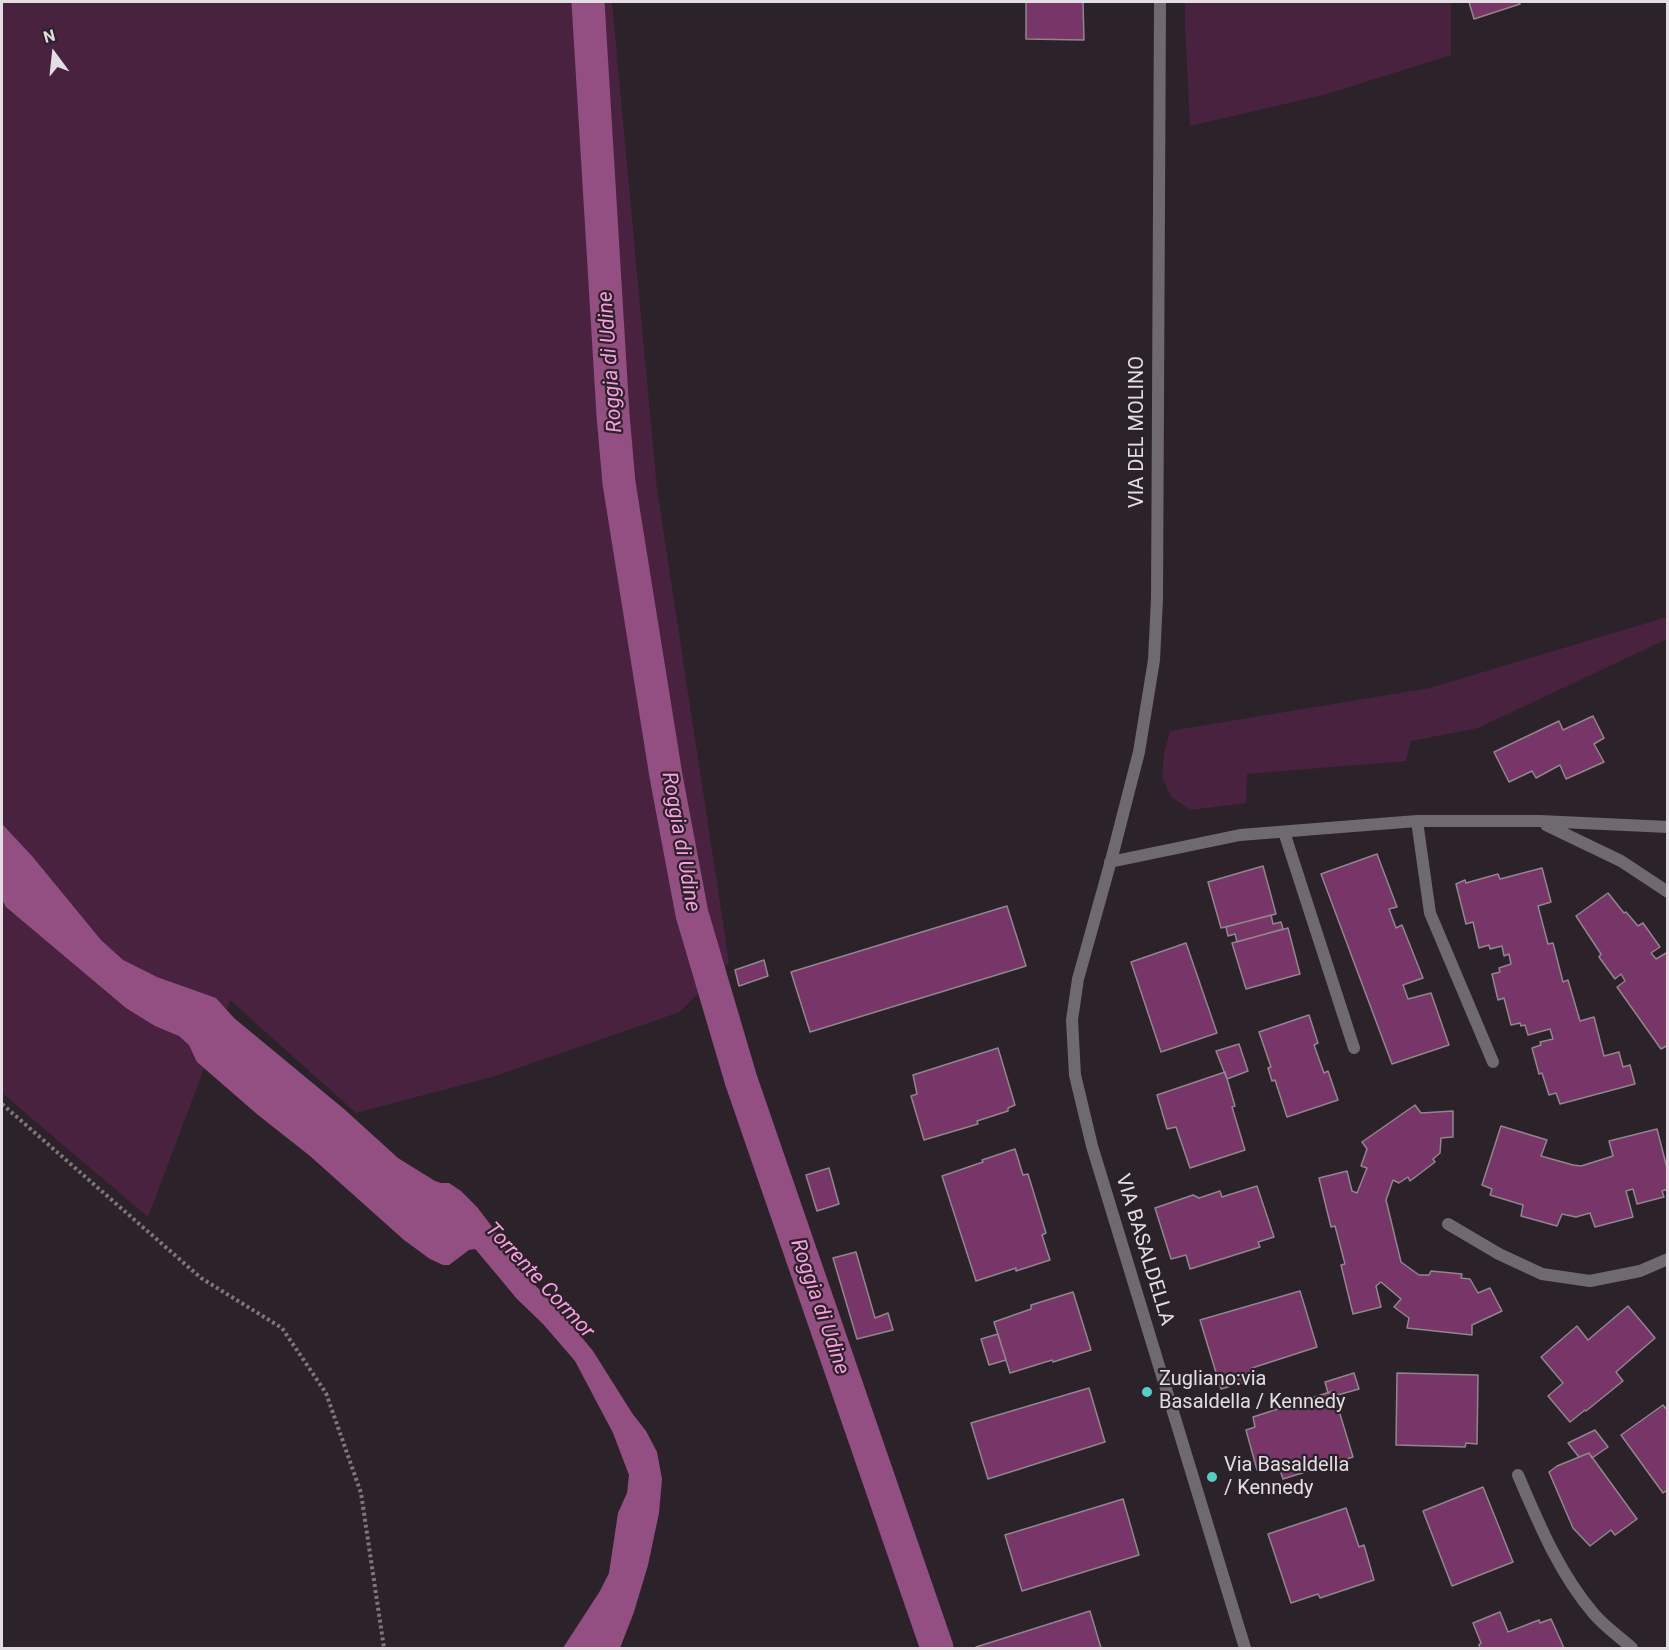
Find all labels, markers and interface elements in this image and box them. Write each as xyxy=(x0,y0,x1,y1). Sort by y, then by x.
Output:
north arrow xyxy=(24,24,84,84)
text: N xyxy=(41,25,57,47)
water label: Roggia di Udine xyxy=(593,291,629,433)
street label: VIA DEL MOLINO xyxy=(1126,356,1150,508)
water label: Roggia di Udine xyxy=(655,770,705,914)
street label: VIA BASALDELLA xyxy=(1110,1172,1178,1328)
water label: Torrente Cormor xyxy=(479,1218,599,1344)
water label: Roggia di Udine xyxy=(784,1236,854,1378)
place label: Zugliano:via Basaldella / Kennedy xyxy=(1159,1368,1345,1415)
marker: Zugliano:via Basaldella / Kennedy xyxy=(1140,1385,1154,1399)
place label: Via Basaldella / Kennedy xyxy=(1224,1454,1349,1501)
marker: Via Basaldella / Kennedy xyxy=(1205,1470,1219,1484)

